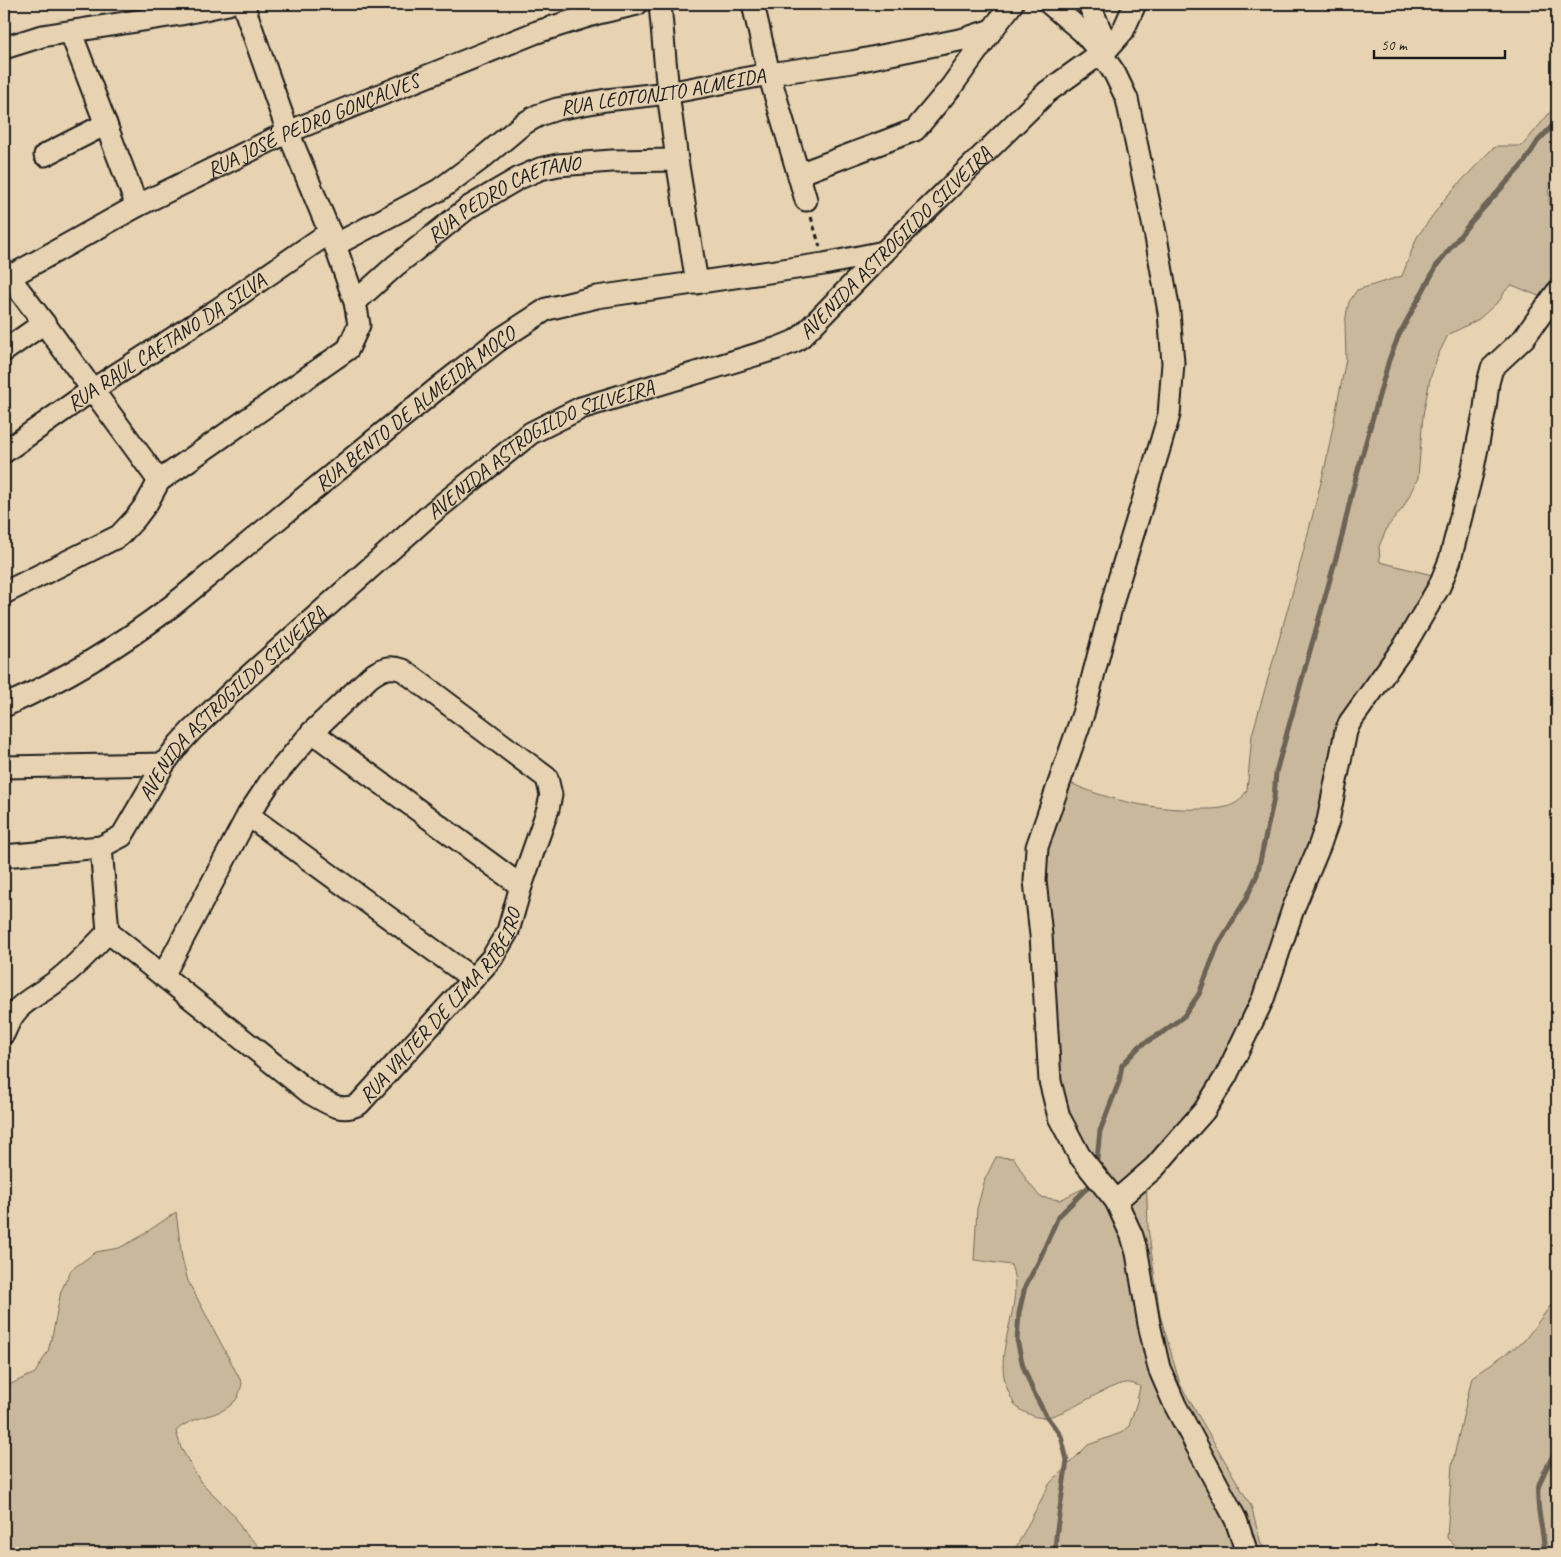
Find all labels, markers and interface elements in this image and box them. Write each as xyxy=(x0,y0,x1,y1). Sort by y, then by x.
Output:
scale bar xyxy=(1374,28,1505,60)
text: 50 m xyxy=(1381,36,1408,55)
street label: RUA LEOTONITO ALMEIDA xyxy=(558,62,768,121)
street label: RUA JOSÉ PEDRO GONÇALVES xyxy=(202,67,426,183)
street label: AVENIDA ASTROGILDO SILVEIRA xyxy=(793,141,997,344)
street label: RUA PEDRO CAETANO xyxy=(422,150,583,248)
street label: RUA RAUL CAETANO DA SILVA xyxy=(62,267,271,417)
street label: RUA BENTO DE ALMEIDA MOÇO xyxy=(309,319,522,497)
street label: AVENIDA ASTROGILDO SILVEIRA xyxy=(421,373,657,525)
street label: AVENIDA ASTROGILDO SILVEIRA xyxy=(132,600,332,805)
street label: RUA VALTER DE LIMA RIBEIRO xyxy=(353,903,527,1108)

